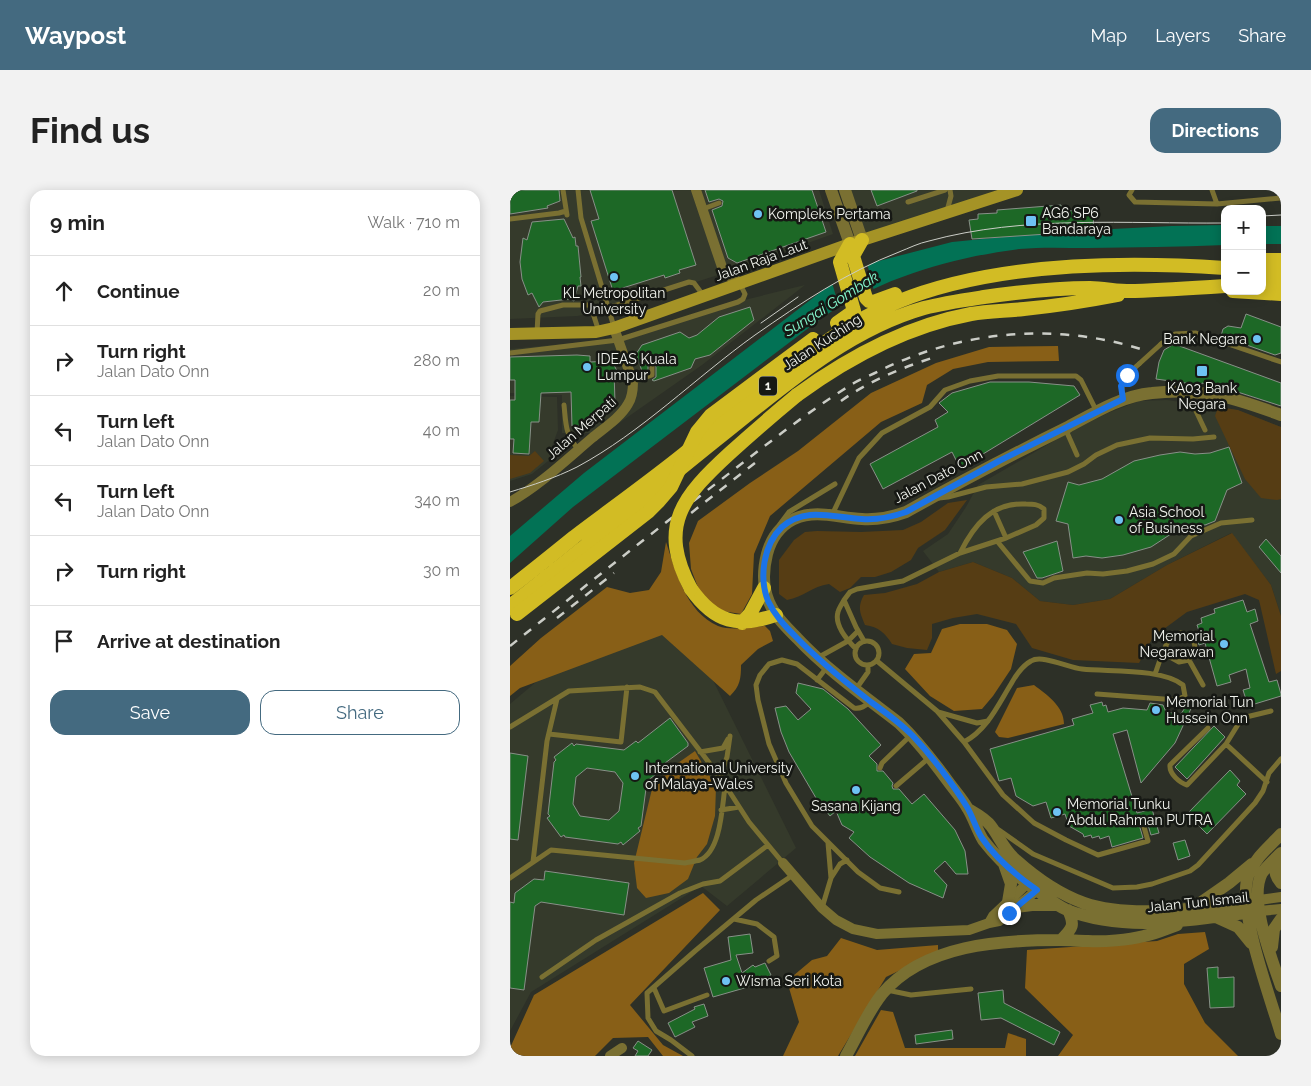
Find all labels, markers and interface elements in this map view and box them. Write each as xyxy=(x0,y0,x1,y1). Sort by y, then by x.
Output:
text: Waypost xyxy=(25,21,126,50)
text: Map xyxy=(1091,25,1127,46)
text: Layers xyxy=(1155,25,1210,46)
text: Share xyxy=(1238,25,1286,46)
button: Directions xyxy=(1150,108,1281,153)
text: Find us xyxy=(30,110,150,151)
place label: AG6 SP6 Bandaraya xyxy=(1042,205,1111,237)
map controls xyxy=(1221,205,1266,295)
button: + xyxy=(1221,205,1266,250)
place label: Kompleks Pertama xyxy=(768,206,891,222)
marker: Kompleks Pertama xyxy=(752,208,764,220)
text: 9 min xyxy=(50,210,105,235)
text: Walk · 710 m xyxy=(367,213,460,232)
marker: AG6 SP6 Bandaraya xyxy=(1024,214,1038,228)
street label: Jalan Raja Laut xyxy=(713,236,810,284)
button: − xyxy=(1221,250,1266,295)
water label: Sungai Gombak xyxy=(779,268,882,341)
marker: KL Metropolitan University xyxy=(608,271,620,283)
icon: ahead xyxy=(50,277,78,305)
text: Continue xyxy=(97,280,180,302)
text: 20 m xyxy=(423,281,460,300)
place label: KL Metropolitan University xyxy=(563,285,665,317)
street label: Jalan Kuching xyxy=(780,311,864,373)
place label: Bank Negara xyxy=(1163,331,1247,347)
marker: Bank Negara xyxy=(1251,333,1263,345)
text: Turn right xyxy=(97,340,186,362)
icon: right xyxy=(50,347,78,375)
text: 280 m xyxy=(414,351,460,370)
place label: IDEAS Kuala Lumpur xyxy=(597,351,677,383)
marker: IDEAS Kuala Lumpur xyxy=(581,361,593,373)
text: Jalan Dato Onn xyxy=(97,362,209,381)
route start xyxy=(1116,364,1139,387)
marker: KA03 Bank Negara xyxy=(1195,364,1209,378)
road number: 1 xyxy=(759,377,777,396)
place label: KA03 Bank Negara xyxy=(1167,380,1238,412)
street label: Jalan Merpati xyxy=(543,394,619,462)
text: Turn left xyxy=(97,410,174,432)
icon: left xyxy=(50,417,78,445)
text: 40 m xyxy=(423,421,460,440)
text: Jalan Dato Onn xyxy=(97,432,209,451)
street label: Jalan Dato Onn xyxy=(891,446,985,506)
text: Turn left xyxy=(97,480,174,502)
icon: left xyxy=(50,487,78,515)
text: 340 m xyxy=(414,491,460,510)
text: Jalan Dato Onn xyxy=(97,502,209,521)
place label: Asia School of Business xyxy=(1129,504,1204,536)
marker: Asia School of Business xyxy=(1113,514,1125,526)
icon: right xyxy=(50,557,78,585)
text: Turn right xyxy=(97,560,186,582)
text: 30 m xyxy=(423,561,460,580)
icon: arrive xyxy=(50,627,78,655)
place label: Memorial Negarawan xyxy=(1140,628,1214,660)
text: Arrive at destination xyxy=(97,630,281,652)
marker: Memorial Negarawan xyxy=(1218,638,1230,650)
button: Save xyxy=(50,690,250,735)
button: Share xyxy=(260,690,460,735)
place label: Memorial Tun Hussein Onn xyxy=(1166,694,1254,726)
marker: Memorial Tun Hussein Onn xyxy=(1150,704,1162,716)
place label: International University of Malaya-Wales xyxy=(645,760,793,792)
marker: International University of Malaya-Wales xyxy=(629,770,641,782)
marker: Sasana Kijang xyxy=(850,784,862,796)
place label: Memorial Tunku Abdul Rahman PUTRA xyxy=(1067,796,1213,828)
place label: Sasana Kijang xyxy=(811,798,901,814)
marker: Memorial Tunku Abdul Rahman PUTRA xyxy=(1051,806,1063,818)
street label: Jalan Tun Ismail xyxy=(1146,889,1250,915)
route end xyxy=(998,902,1021,925)
place label: Wisma Seri Kota xyxy=(736,973,842,989)
marker: Wisma Seri Kota xyxy=(720,975,732,987)

